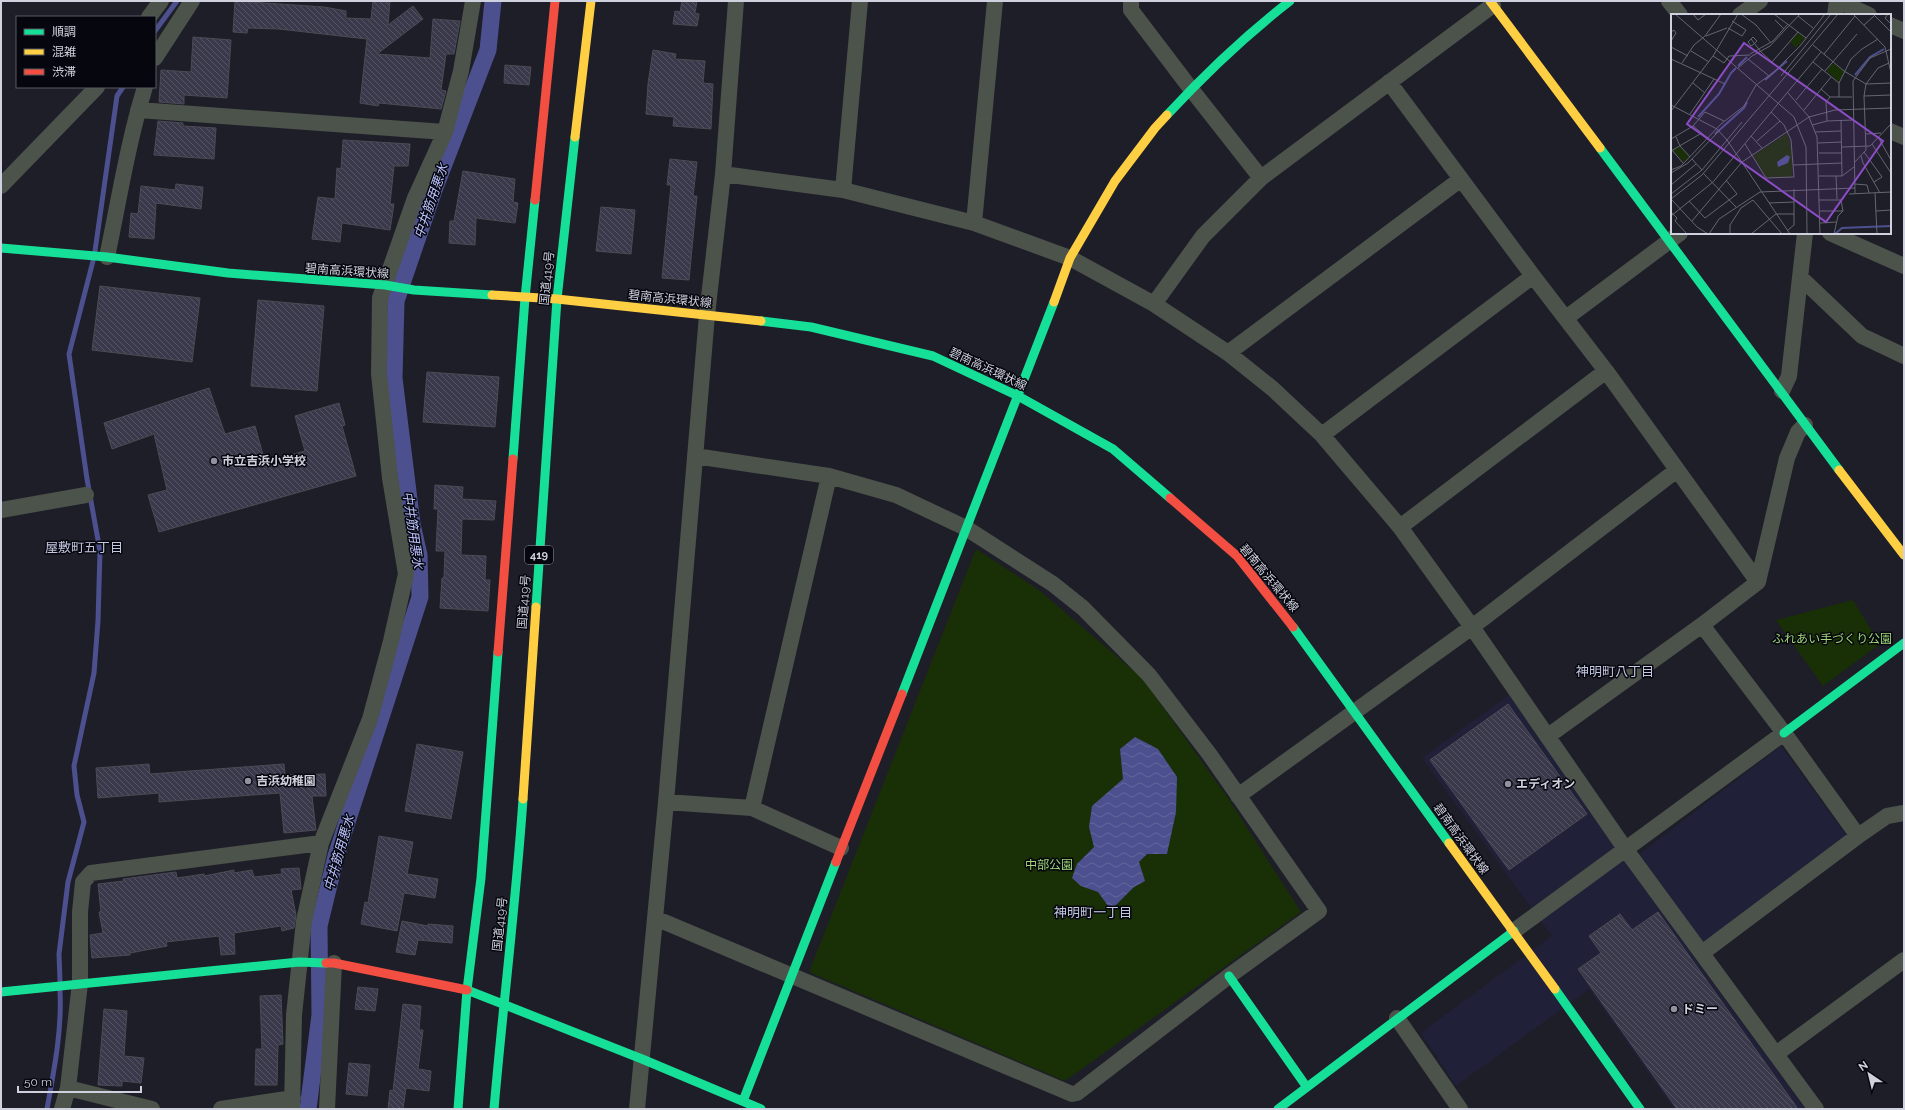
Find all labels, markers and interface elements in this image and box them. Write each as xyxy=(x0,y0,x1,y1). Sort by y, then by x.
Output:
inset map xyxy=(1671,14,1891,234)
legend xyxy=(16,16,156,88)
text: 順調 xyxy=(52,25,76,39)
text: 混雑 xyxy=(52,45,76,59)
text: 渋滞 xyxy=(52,65,76,79)
water label: 中井筋用悪水 xyxy=(411,160,451,240)
street label: 国道419号 xyxy=(537,250,557,306)
street label: 碧南高浜環状線 xyxy=(305,261,389,281)
street label: 碧南高浜環状線 xyxy=(627,288,713,310)
street label: 碧南高浜環状線 xyxy=(947,345,1029,393)
place label: 市立吉浜小学校 xyxy=(222,454,306,468)
marker: 市立吉浜小学校 xyxy=(209,456,219,466)
water label: 中井筋用悪水 xyxy=(400,490,426,572)
district label: 屋敷町五丁目 xyxy=(45,540,123,555)
street label: 碧南高浜環状線 xyxy=(1237,541,1301,615)
road number: 419 xyxy=(525,546,553,564)
street label: 国道419号 xyxy=(515,574,533,630)
park label: ふれあい手づくり公園 xyxy=(1772,632,1892,646)
district label: 神明町八丁目 xyxy=(1576,664,1654,679)
place label: 吉浜幼稚園 xyxy=(256,774,316,788)
marker: 吉浜幼稚園 xyxy=(243,776,253,786)
place label: エディオン xyxy=(1516,777,1575,791)
marker: エディオン xyxy=(1503,779,1513,789)
street label: 碧南高浜環状線 xyxy=(1431,801,1491,877)
water label: 中井筋用悪水 xyxy=(321,812,358,893)
park label: 中部公園 xyxy=(1025,858,1073,872)
street label: 国道419号 xyxy=(490,896,510,952)
district label: 神明町一丁目 xyxy=(1054,905,1132,920)
place label: ドミー xyxy=(1682,1002,1718,1016)
marker: ドミー xyxy=(1669,1004,1679,1014)
north arrow xyxy=(1849,1054,1889,1094)
text: N xyxy=(1856,1058,1871,1074)
scale bar xyxy=(18,1068,141,1094)
text: 50 m xyxy=(24,1075,52,1089)

